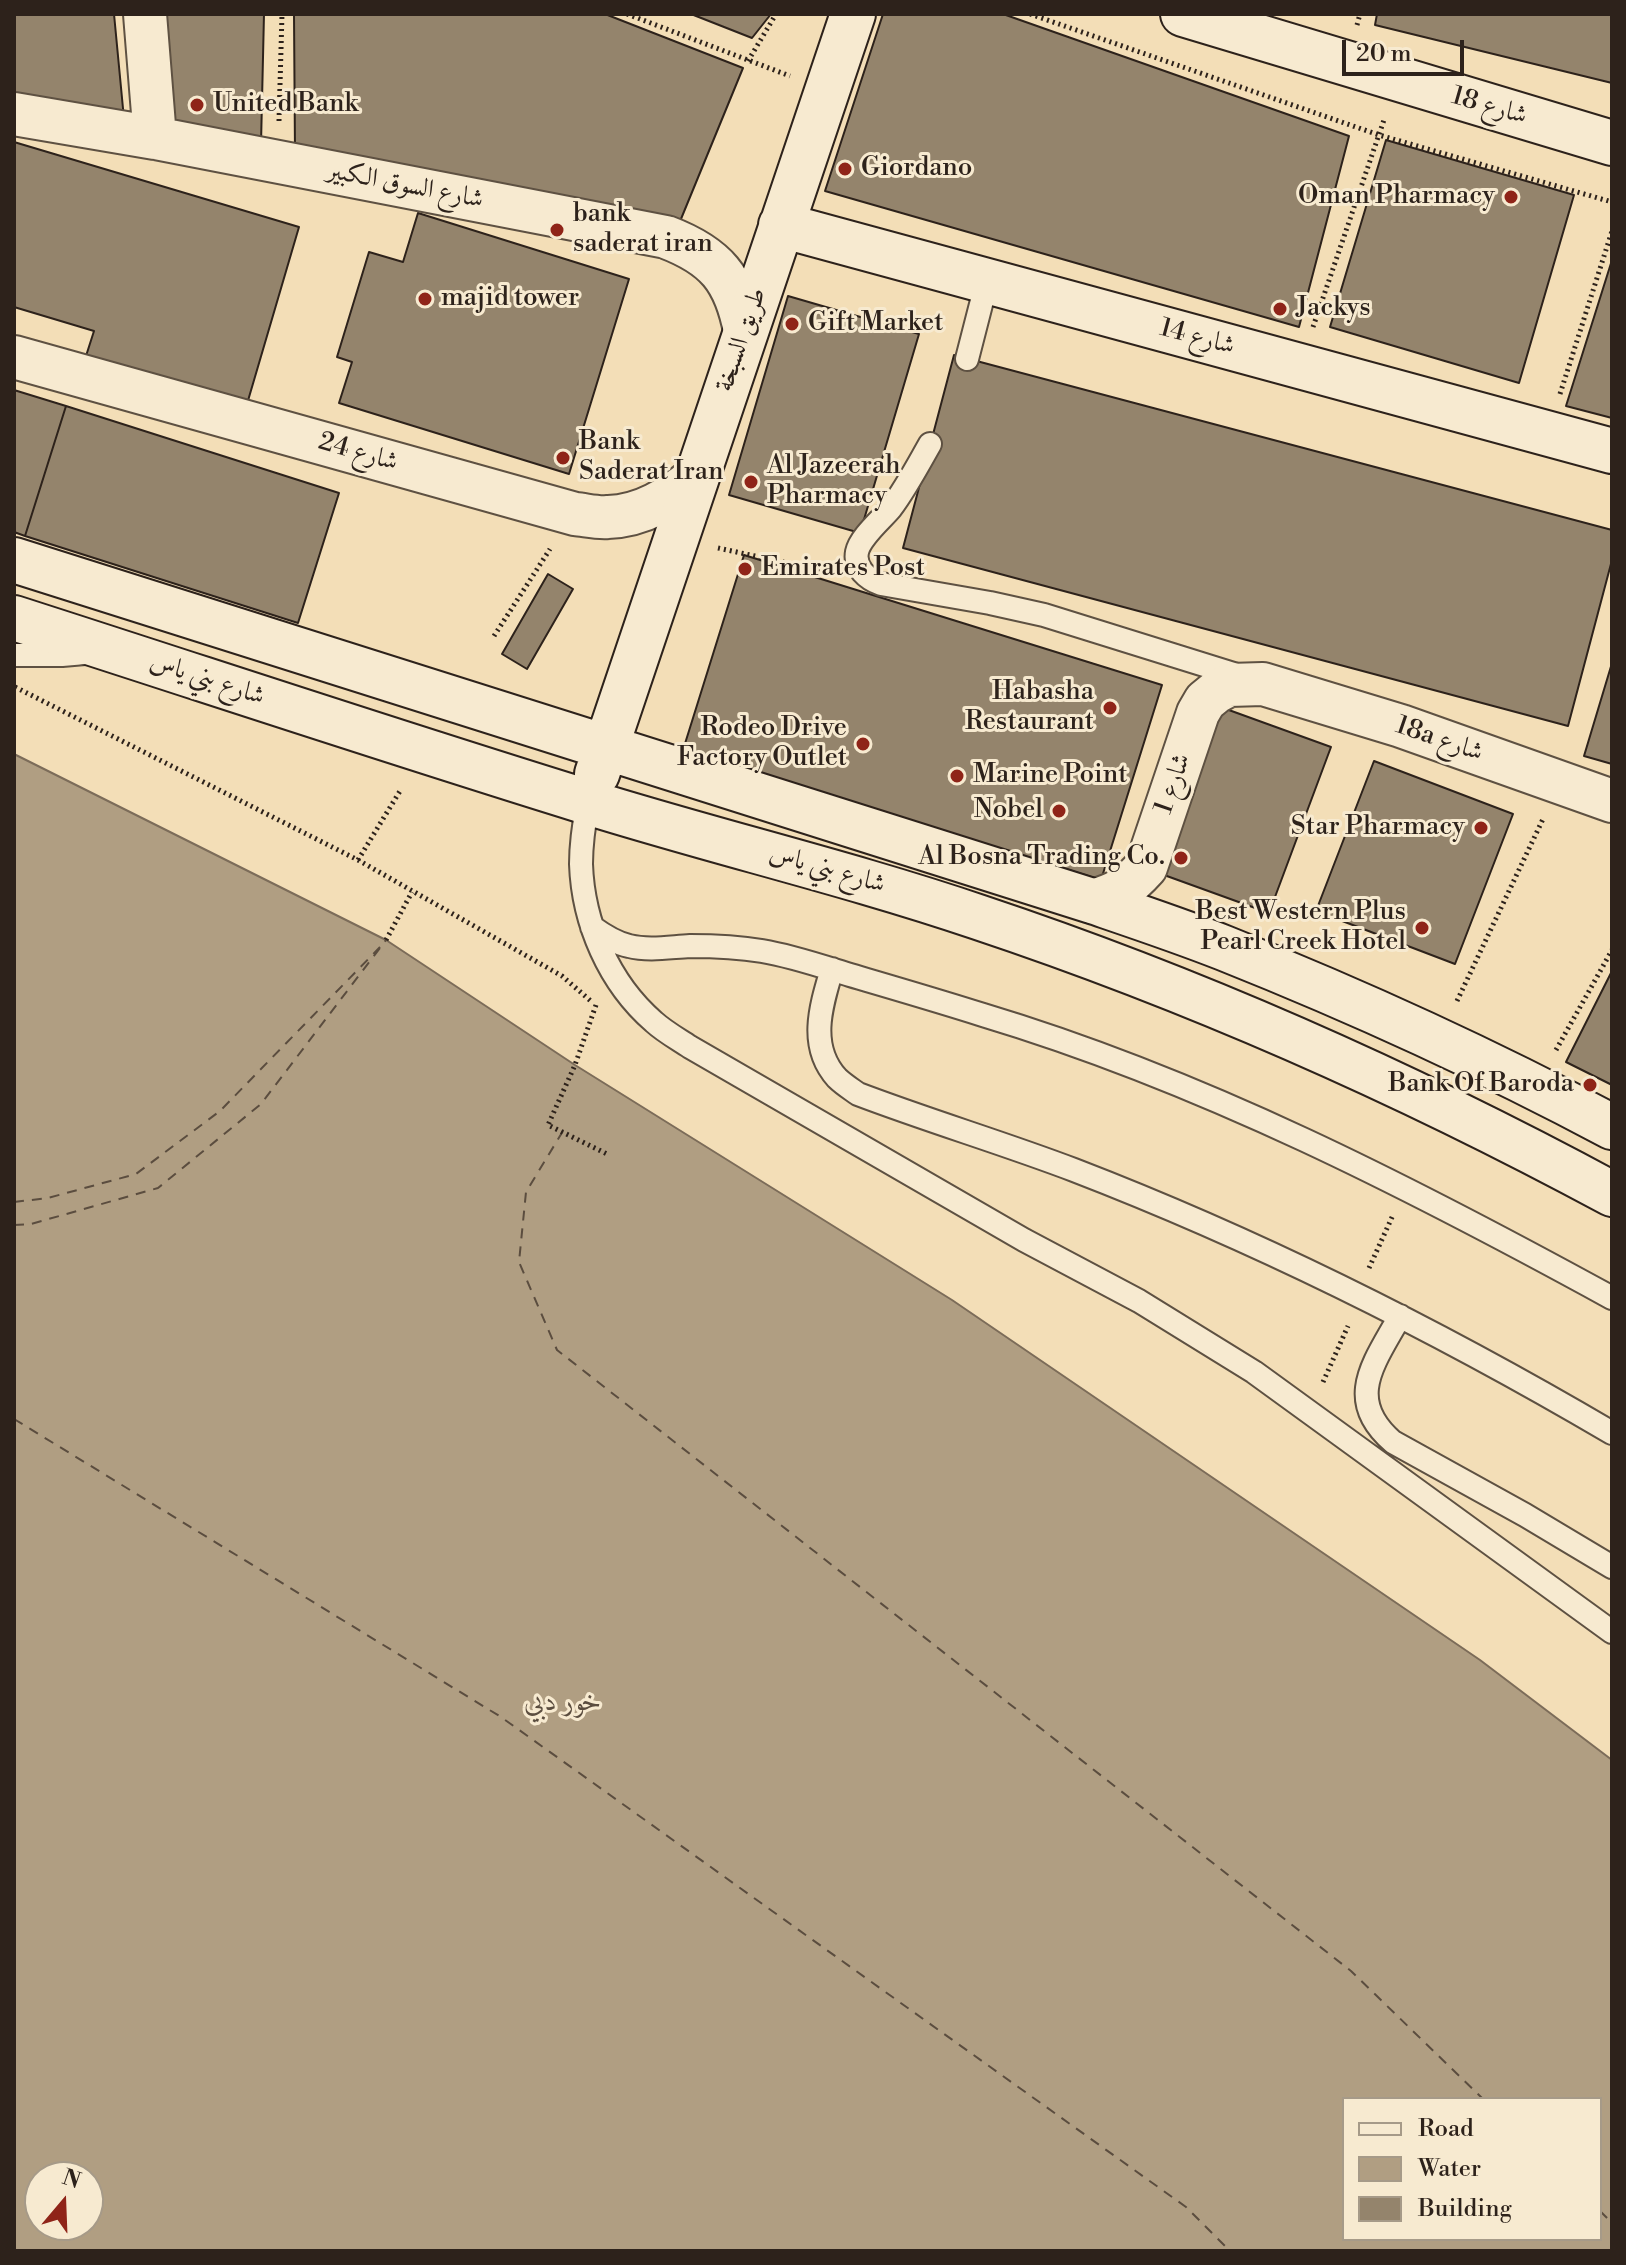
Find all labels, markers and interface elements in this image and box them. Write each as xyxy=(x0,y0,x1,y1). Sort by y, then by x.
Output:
scale bar xyxy=(1346,24,1468,74)
text: 20 m xyxy=(1356,39,1412,69)
street label: شارع 18 xyxy=(1448,81,1530,133)
place label: United Bank xyxy=(213,89,358,121)
marker: United Bank xyxy=(188,96,206,114)
place label: Giordano xyxy=(861,153,972,185)
street label: شارع السوق الكبير xyxy=(324,156,486,216)
marker: Giordano xyxy=(836,160,854,178)
place label: Oman Pharmacy xyxy=(1298,181,1495,213)
marker: Oman Pharmacy xyxy=(1502,188,1520,206)
place label: bank saderat iran xyxy=(573,199,713,260)
marker: bank saderat iran xyxy=(548,221,566,239)
place label: majid tower xyxy=(441,283,579,315)
street label: طريق السبخة xyxy=(710,284,774,396)
marker: majid tower xyxy=(416,290,434,308)
place label: Jackys xyxy=(1296,293,1371,325)
marker: Jackys xyxy=(1271,300,1289,318)
place label: Gift Market xyxy=(808,308,943,340)
street label: شارع 14 xyxy=(1156,313,1238,363)
marker: Gift Market xyxy=(783,315,801,333)
street label: شارع 24 xyxy=(315,427,401,479)
place label: Bank Saderat Iran xyxy=(579,427,723,488)
marker: Bank Saderat Iran xyxy=(554,449,572,467)
place label: Al Jazeerah Pharmacy xyxy=(767,451,901,512)
marker: Al Jazeerah Pharmacy xyxy=(742,473,760,491)
place label: Emirates Post xyxy=(761,553,925,585)
marker: Emirates Post xyxy=(736,560,754,578)
street label: شارع بني ياس xyxy=(146,647,268,713)
place label: Habasha Restaurant xyxy=(965,677,1094,738)
marker: Habasha Restaurant xyxy=(1101,699,1119,717)
street label: 18a شارع xyxy=(1391,711,1487,769)
place label: Rodeo Drive Factory Outlet xyxy=(677,713,847,774)
marker: Rodeo Drive Factory Outlet xyxy=(854,735,872,753)
street label: شارع 1 xyxy=(1149,750,1199,818)
place label: Marine Point xyxy=(973,760,1127,792)
marker: Marine Point xyxy=(948,767,966,785)
place label: Nobel xyxy=(974,795,1043,827)
marker: Nobel xyxy=(1050,802,1068,820)
place label: Star Pharmacy xyxy=(1291,812,1465,844)
marker: Star Pharmacy xyxy=(1472,819,1490,837)
street label: شارع بني ياس xyxy=(766,839,888,901)
place label: Al Bosna Trading Co. xyxy=(918,842,1165,874)
marker: Al Bosna Trading Co. xyxy=(1172,849,1190,867)
place label: Best Western Plus Pearl Creek Hotel xyxy=(1195,897,1406,958)
marker: Best Western Plus Pearl Creek Hotel xyxy=(1413,919,1431,937)
place label: Bank Of Baroda xyxy=(1388,1069,1574,1101)
marker: Bank Of Baroda xyxy=(1581,1076,1599,1094)
water label: خور دبي xyxy=(524,1686,602,1720)
legend xyxy=(1342,2097,1602,2241)
text: Road xyxy=(1418,2114,1474,2144)
text: Water xyxy=(1418,2154,1481,2184)
north arrow xyxy=(24,2161,104,2241)
text: N xyxy=(59,2164,84,2195)
text: Building xyxy=(1418,2194,1512,2224)

